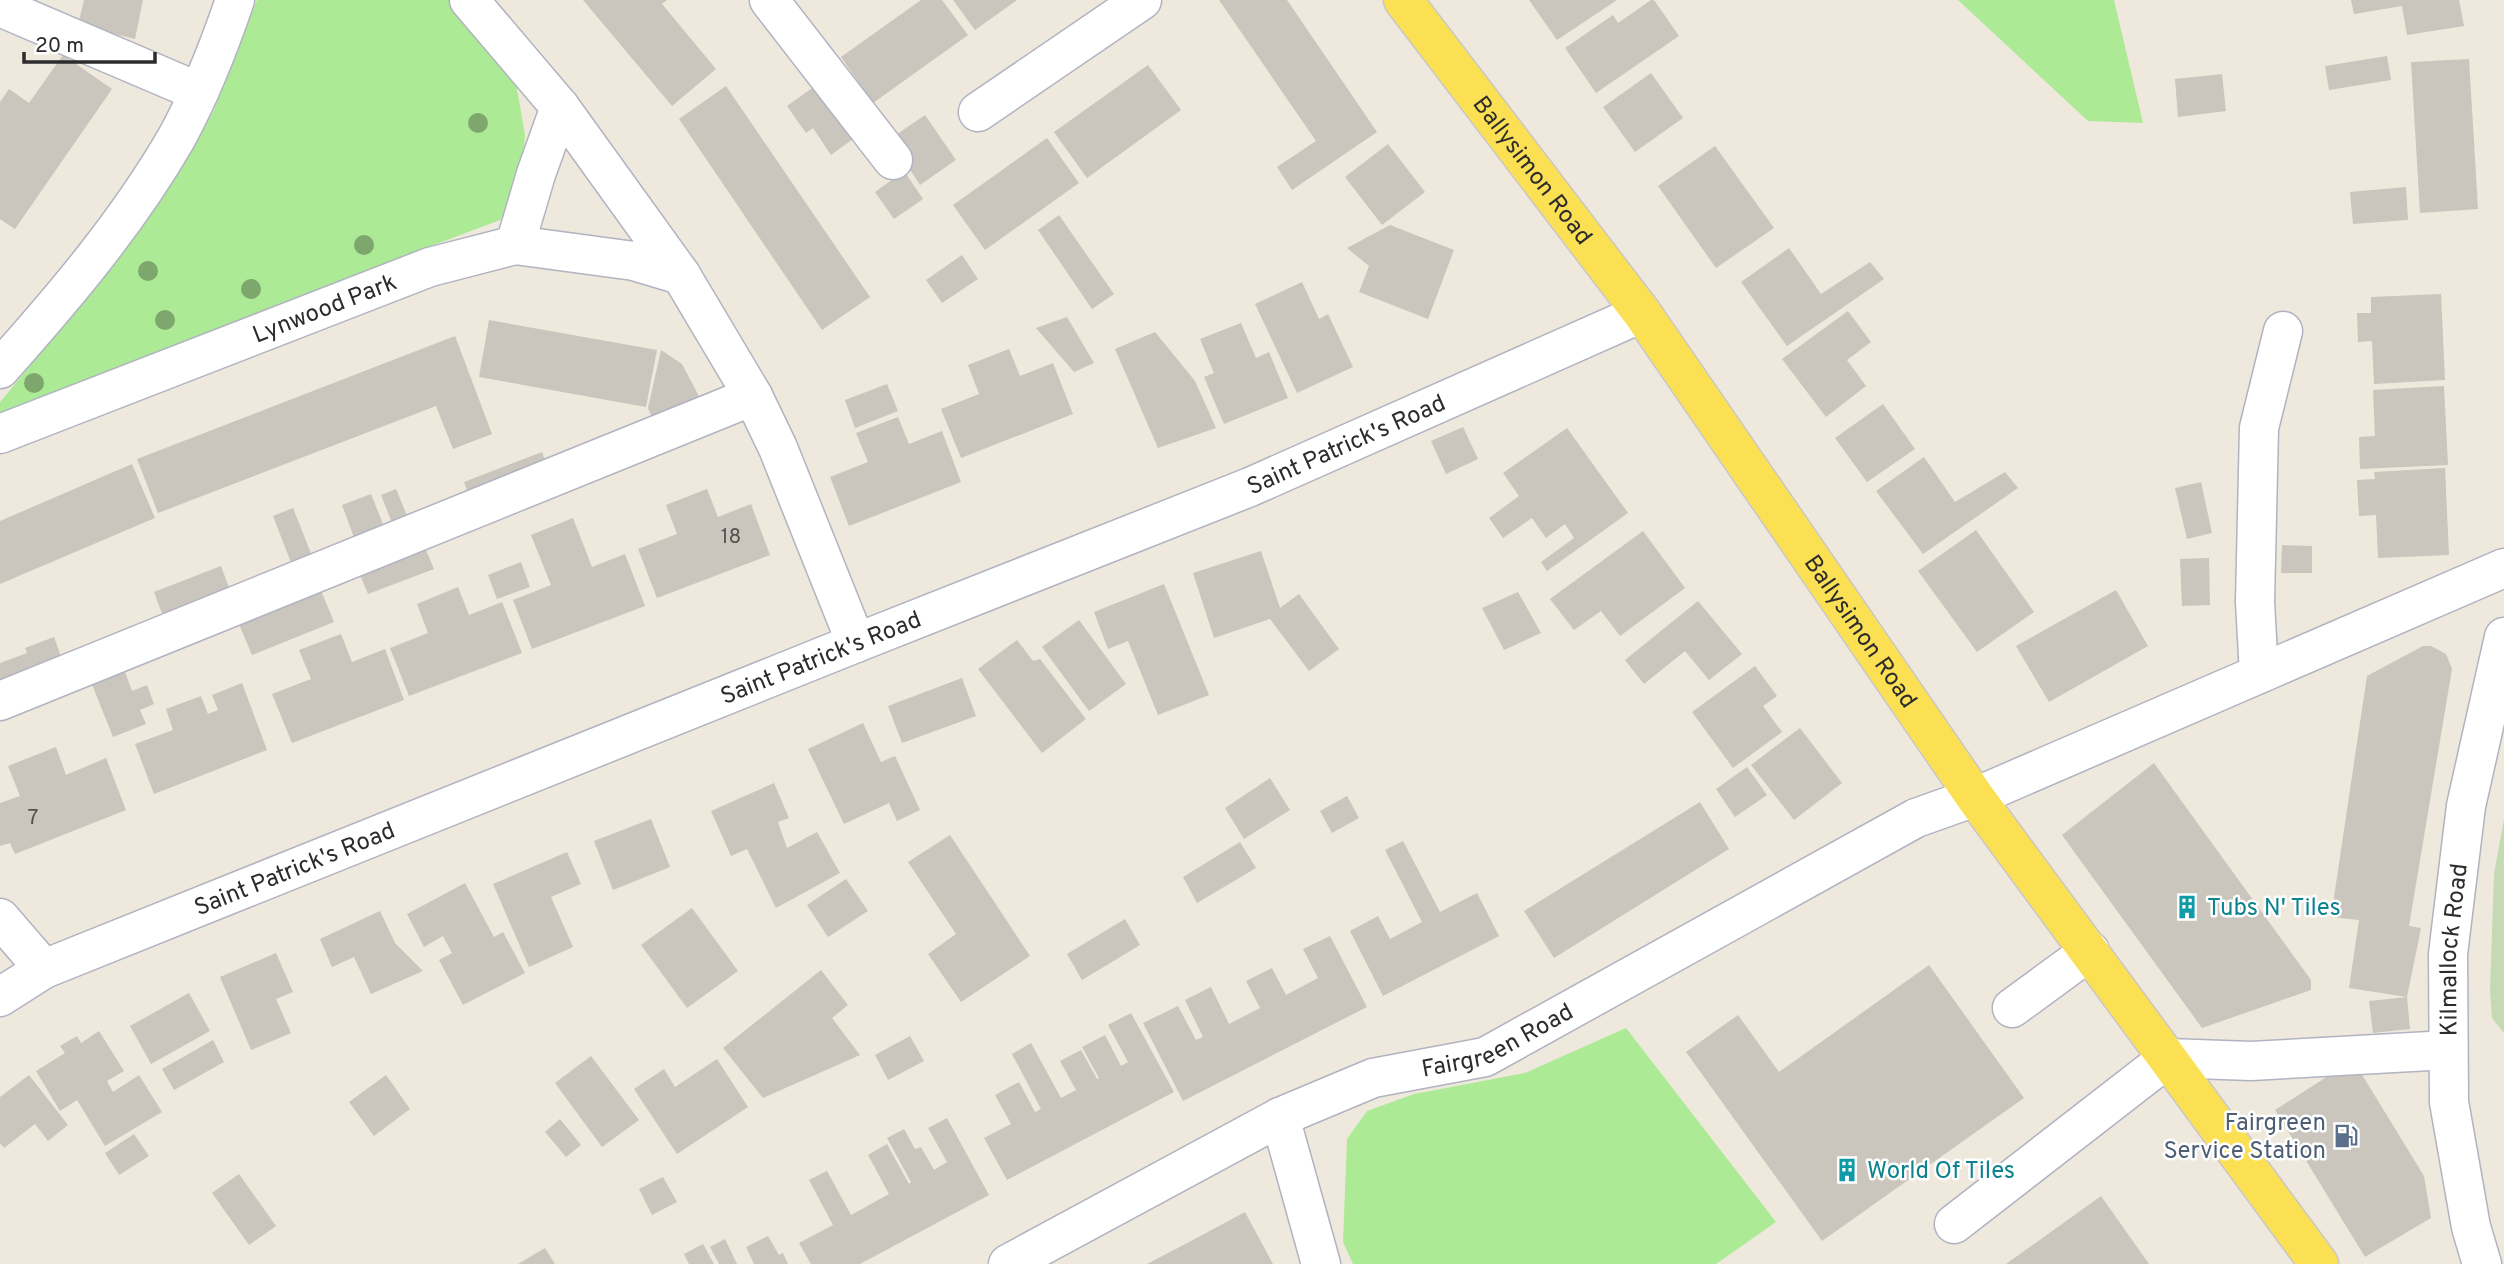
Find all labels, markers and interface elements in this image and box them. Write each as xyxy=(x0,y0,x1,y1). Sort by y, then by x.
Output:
scale bar xyxy=(24,21,156,65)
text: 20 m xyxy=(35,33,84,60)
street label: Ballysimon Road xyxy=(1465,91,1598,252)
street label: Lynwood Park xyxy=(249,268,401,351)
street label: Saint Patrick's Road xyxy=(1243,389,1451,503)
house number: 18 xyxy=(721,524,741,551)
street label: Ballysimon Road xyxy=(1796,550,1922,715)
street label: Saint Patrick's Road xyxy=(717,606,926,713)
house number: 7 xyxy=(28,805,39,832)
street label: Saint Patrick's Road xyxy=(190,817,400,924)
street label: Kilmallock Road xyxy=(2435,862,2476,1036)
building icon: Tubs N' Tiles xyxy=(2173,893,2201,921)
place label: Tubs N' Tiles xyxy=(2207,894,2341,924)
street label: Fairgreen Road xyxy=(1419,998,1579,1086)
place label: Fairgreen Service Station xyxy=(2164,1109,2326,1167)
fuel station icon: Fairgreen Service Station xyxy=(2332,1122,2360,1150)
building icon: World Of Tiles xyxy=(1833,1156,1861,1184)
place label: World Of Tiles xyxy=(1867,1157,2015,1187)

